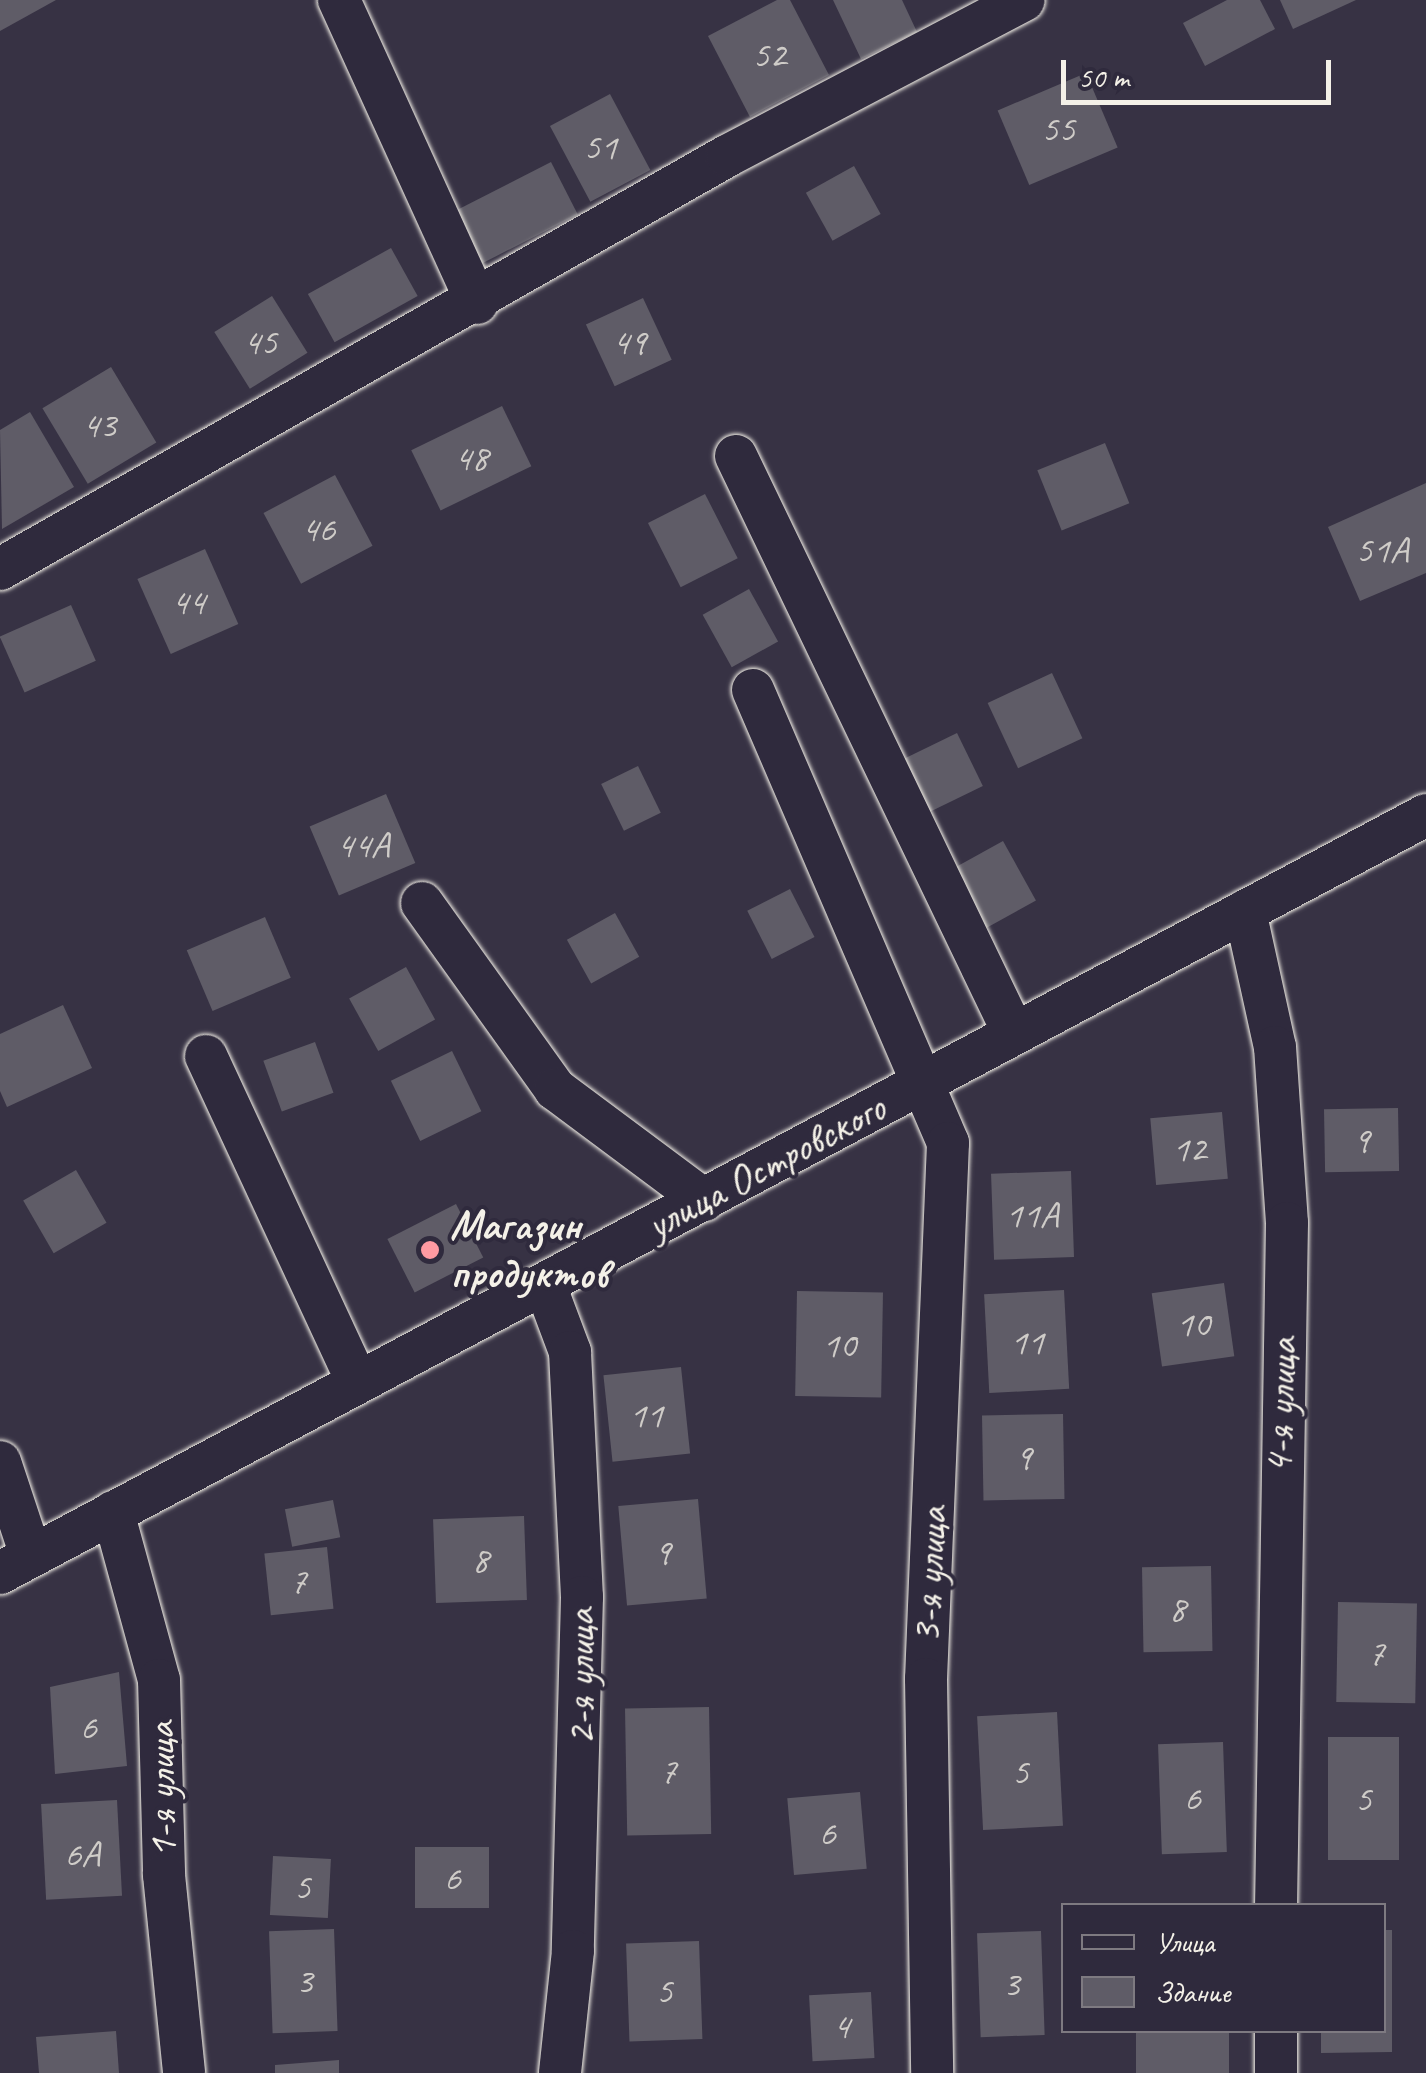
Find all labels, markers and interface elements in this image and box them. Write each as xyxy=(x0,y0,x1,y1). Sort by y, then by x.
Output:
house number: 52 xyxy=(752,32,786,78)
scale bar xyxy=(1066,40,1336,102)
text: 50 m xyxy=(1078,58,1129,96)
house number: 55 xyxy=(1041,106,1075,152)
house number: 51 xyxy=(583,124,617,170)
house number: 45 xyxy=(243,319,277,365)
house number: 49 xyxy=(612,319,646,365)
house number: 43 xyxy=(82,402,116,448)
house number: 48 xyxy=(454,435,488,481)
house number: 46 xyxy=(301,506,335,552)
house number: 51А xyxy=(1355,527,1409,573)
house number: 44 xyxy=(171,579,205,625)
house number: 44А xyxy=(336,822,390,868)
street label: улица Островского xyxy=(636,1082,896,1252)
house number: 9 xyxy=(1352,1117,1370,1163)
house number: 12 xyxy=(1172,1126,1206,1172)
house number: 11А xyxy=(1005,1192,1059,1238)
place label: Магазин продуктов xyxy=(450,1201,608,1300)
marker: Магазин продуктов xyxy=(419,1239,441,1261)
house number: 10 xyxy=(1176,1301,1210,1347)
house number: 11 xyxy=(1010,1319,1044,1365)
house number: 10 xyxy=(822,1322,856,1368)
street label: 4-я улица xyxy=(1253,1336,1309,1476)
house number: 11 xyxy=(629,1392,663,1438)
house number: 9 xyxy=(1014,1434,1032,1480)
street label: 3-я улица xyxy=(901,1504,959,1646)
house number: 9 xyxy=(653,1529,671,1575)
house number: 8 xyxy=(471,1537,489,1583)
house number: 7 xyxy=(289,1558,307,1604)
house number: 8 xyxy=(1168,1586,1186,1632)
street label: 2-я улица xyxy=(556,1608,606,1746)
house number: 7 xyxy=(1367,1630,1385,1676)
house number: 6 xyxy=(79,1704,97,1750)
street label: 1-я улица xyxy=(136,1720,188,1860)
house number: 7 xyxy=(659,1748,677,1794)
house number: 5 xyxy=(1011,1749,1029,1795)
house number: 6 xyxy=(1183,1775,1201,1821)
house number: 5 xyxy=(1354,1776,1372,1822)
house number: 6 xyxy=(818,1810,836,1856)
house number: 6А xyxy=(64,1831,100,1877)
house number: 6 xyxy=(443,1855,461,1901)
house number: 5 xyxy=(293,1864,311,1910)
legend xyxy=(1061,1903,1386,2033)
text: Улица xyxy=(1155,1923,1214,1961)
house number: 3 xyxy=(295,1958,313,2004)
house number: 3 xyxy=(1002,1961,1020,2007)
house number: 5 xyxy=(655,1968,673,2014)
text: Здание xyxy=(1155,1973,1230,2011)
house number: 4 xyxy=(832,2003,850,2049)

